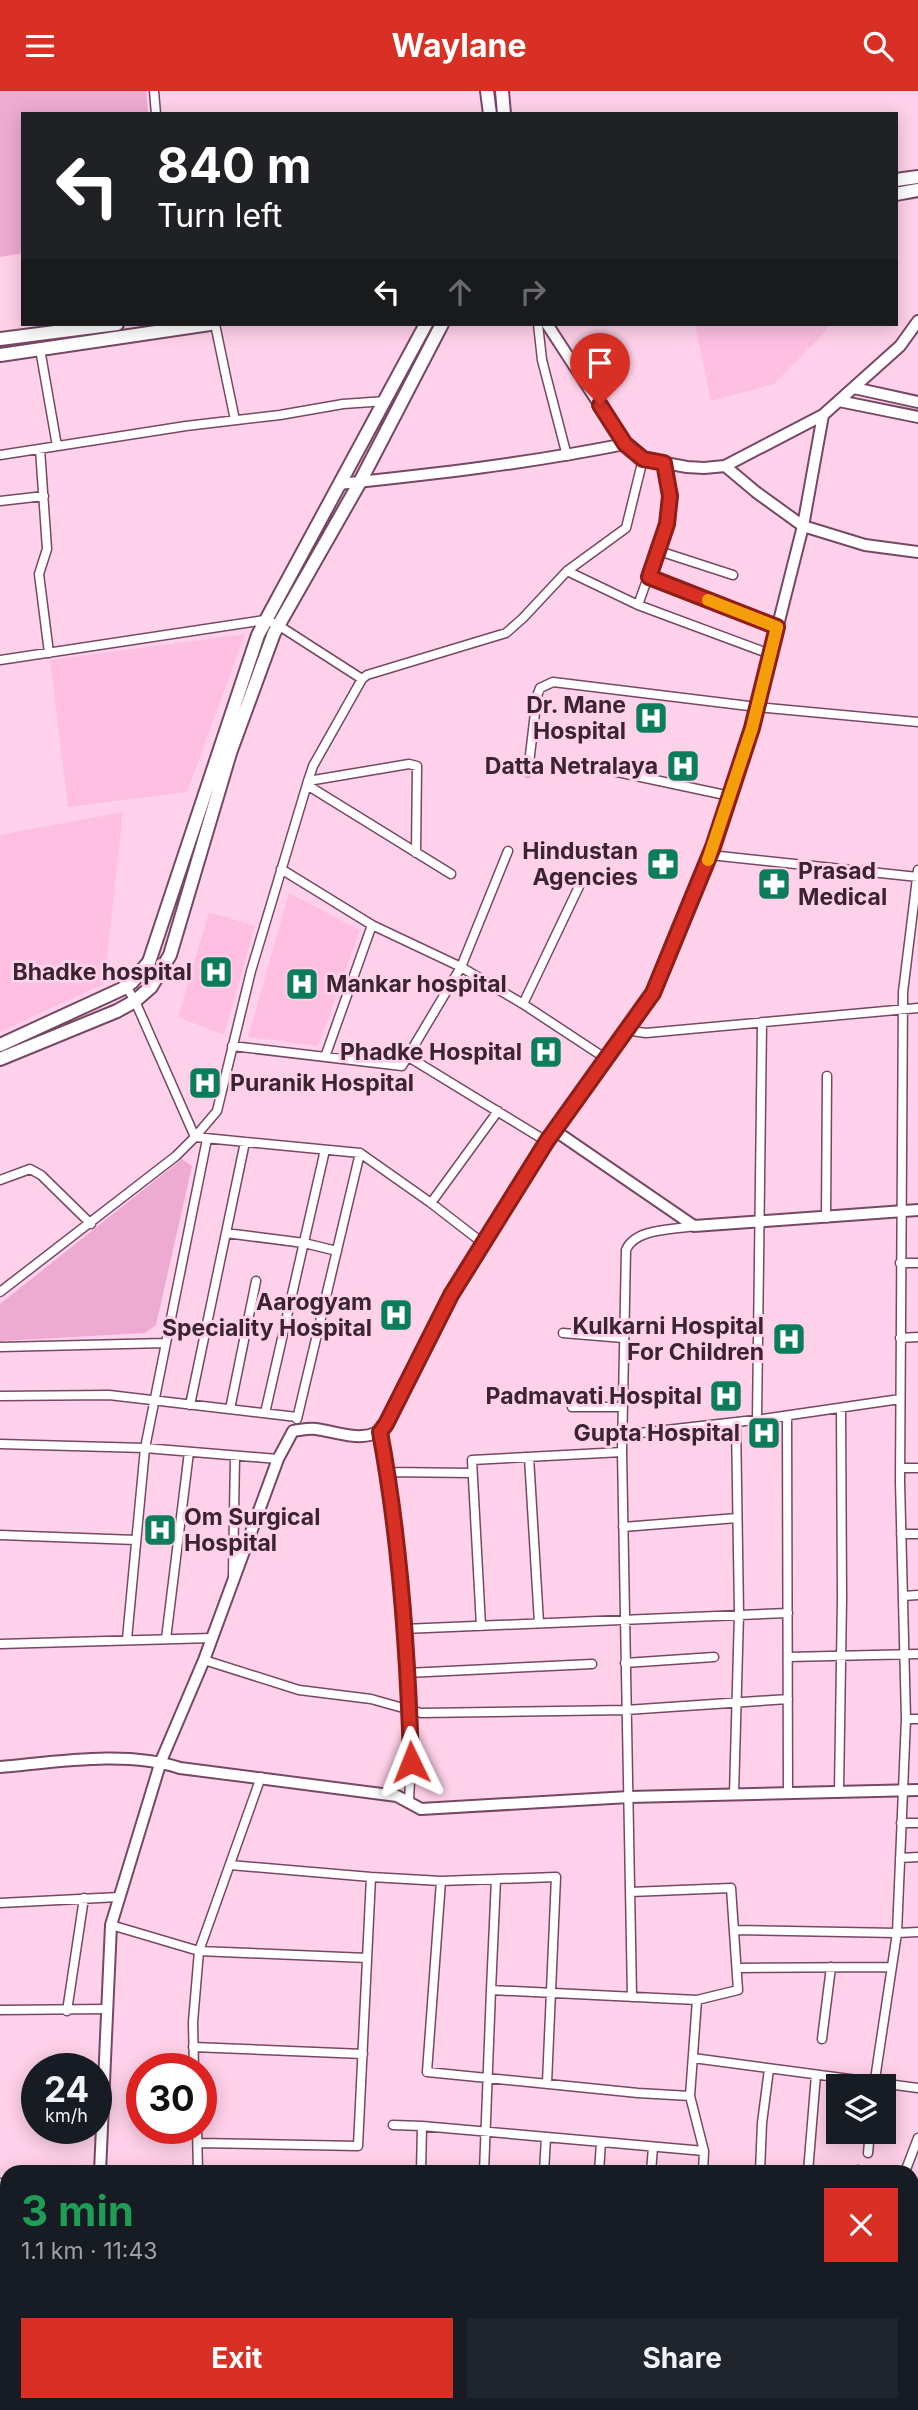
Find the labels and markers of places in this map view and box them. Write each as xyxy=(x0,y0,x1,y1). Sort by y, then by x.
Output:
pin xyxy=(570,333,630,405)
place label: Dr. Mane Hospital xyxy=(526,691,626,745)
hospital icon: Dr. Mane Hospital xyxy=(632,699,670,737)
hospital icon: Datta Netralaya xyxy=(664,747,702,785)
place label: Datta Netralaya xyxy=(485,752,658,780)
place label: Hindustan Agencies xyxy=(522,837,638,891)
pharmacy icon: Hindustan Agencies xyxy=(644,845,682,883)
place label: Prasad Medical xyxy=(798,857,887,911)
pharmacy icon: Prasad Medical xyxy=(755,865,793,903)
hospital icon: Bhadke hospital xyxy=(197,953,235,991)
place label: Bhadke hospital xyxy=(12,958,192,986)
hospital icon: Mankar hospital xyxy=(283,965,321,1003)
place label: Mankar hospital xyxy=(326,970,507,998)
hospital icon: Phadke Hospital xyxy=(527,1033,565,1071)
place label: Phadke Hospital xyxy=(340,1038,522,1066)
hospital icon: Puranik Hospital xyxy=(186,1064,224,1102)
place label: Puranik Hospital xyxy=(230,1069,414,1097)
place label: Aarogyam Speciality Hospital xyxy=(162,1288,372,1342)
hospital icon: Aarogyam Speciality Hospital xyxy=(377,1296,415,1334)
place label: Kulkarni Hospital For Children xyxy=(572,1312,764,1366)
hospital icon: Kulkarni Hospital For Children xyxy=(770,1320,808,1358)
hospital icon: Padmavati Hospital xyxy=(707,1377,745,1415)
place label: Padmavati Hospital xyxy=(486,1382,702,1410)
hospital icon: Gupta Hospital xyxy=(745,1414,783,1452)
place label: Gupta Hospital xyxy=(574,1419,740,1447)
place label: Om Surgical Hospital xyxy=(184,1503,320,1557)
hospital icon: Om Surgical Hospital xyxy=(141,1511,179,1549)

